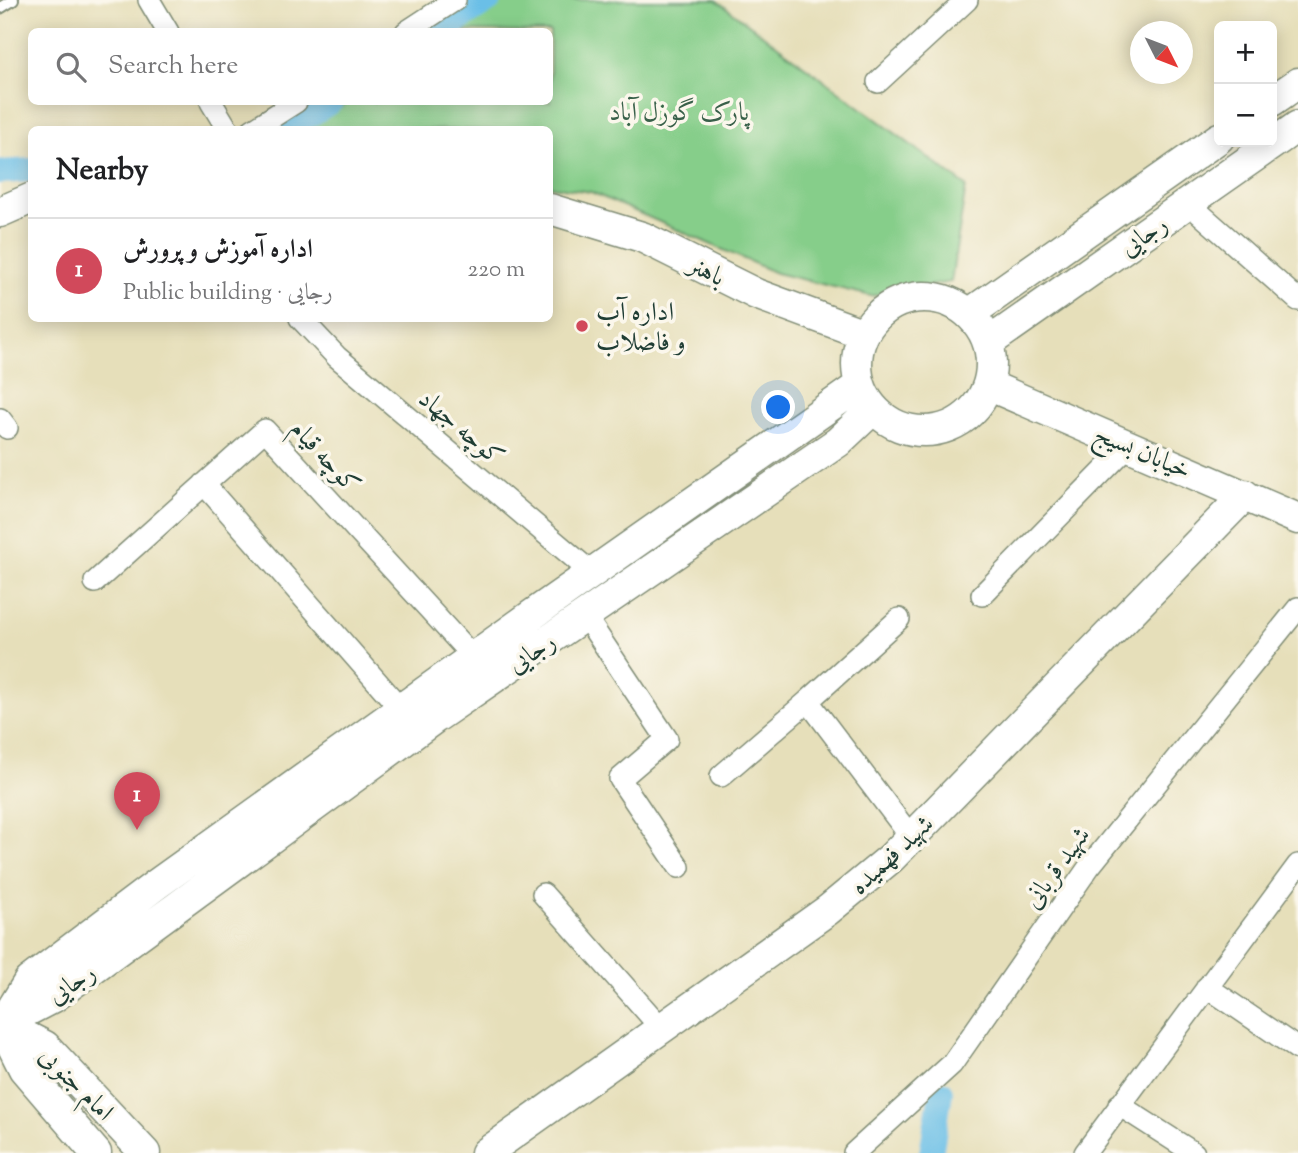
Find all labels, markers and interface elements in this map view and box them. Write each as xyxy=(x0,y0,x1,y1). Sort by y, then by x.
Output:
north arrow xyxy=(1130,21,1193,84)
map controls xyxy=(1214,21,1277,147)
button: + xyxy=(1214,21,1277,84)
search box xyxy=(28,28,553,105)
icon: search xyxy=(52,48,90,86)
text: Search here xyxy=(108,48,238,85)
button: − xyxy=(1214,84,1277,147)
park label: پارک گوزل آباد xyxy=(609,95,750,132)
text: Nearby xyxy=(56,150,148,193)
street label: رجایی xyxy=(1113,207,1176,267)
text: اداره آموزش و پرورش xyxy=(123,232,313,269)
street label: باهنر xyxy=(679,246,731,297)
text: 1 xyxy=(75,254,83,287)
text: 220 m xyxy=(467,254,525,287)
text: Public building · رجایی xyxy=(123,277,333,310)
place label: اداره آب و فاضلاب xyxy=(596,295,686,362)
marker: اداره آب و فاضلاب xyxy=(574,318,590,334)
street label: کوچه جهاد xyxy=(409,382,511,476)
your location xyxy=(761,390,795,424)
street label: کوچه قیام xyxy=(279,413,368,504)
street label: خیابان بسیج xyxy=(1087,416,1196,493)
street label: رجایی xyxy=(501,624,564,684)
pin: 1 xyxy=(114,772,160,830)
street label: شهید فهمیده xyxy=(842,807,943,905)
street label: شهید قربانی xyxy=(1015,820,1101,917)
street label: رجایی xyxy=(41,955,104,1015)
street label: امام جنوبی xyxy=(28,1039,121,1132)

